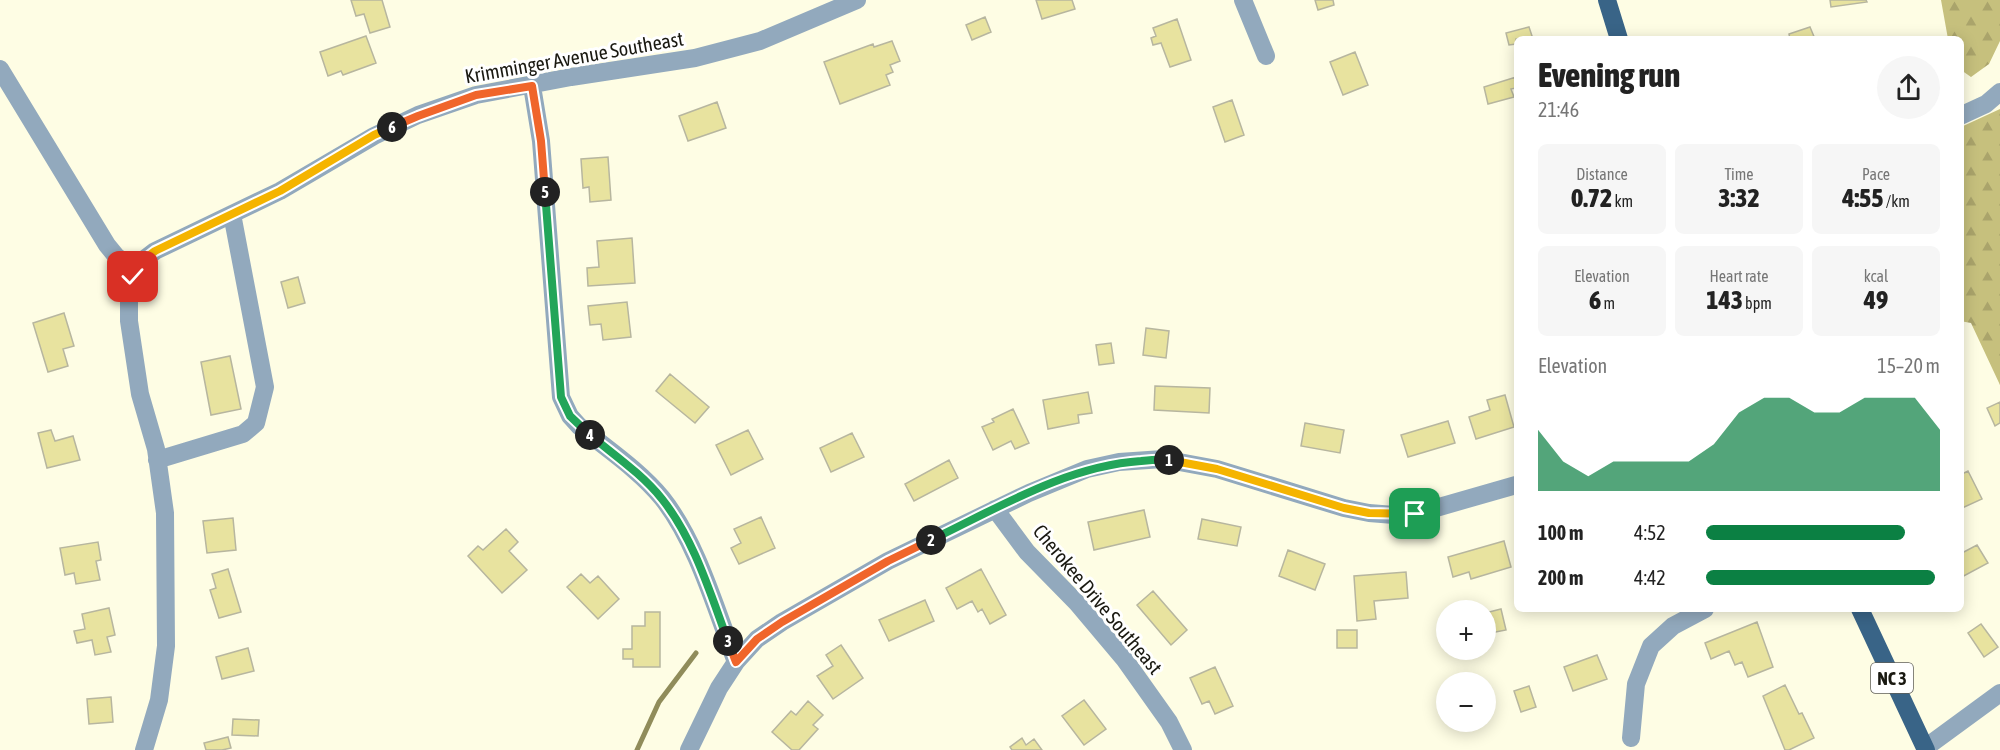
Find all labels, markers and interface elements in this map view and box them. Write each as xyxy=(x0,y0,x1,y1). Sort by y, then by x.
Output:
street label: Krimminger Avenue Southeast xyxy=(463,26,685,88)
text: Evening run xyxy=(1538,56,1680,94)
button: share xyxy=(1877,56,1940,119)
text: 21:46 xyxy=(1538,98,1579,121)
pin: 6 xyxy=(377,112,407,142)
text: 6 xyxy=(388,118,396,136)
text: Distance xyxy=(1576,165,1628,183)
text: Time xyxy=(1724,165,1754,183)
text: Pace xyxy=(1862,165,1890,183)
pin: 5 xyxy=(530,177,560,207)
text: 5 xyxy=(541,183,549,201)
text: 0.72 xyxy=(1571,183,1612,213)
text: 3:32 xyxy=(1718,183,1760,213)
text: 4:55 xyxy=(1842,183,1884,213)
text: km xyxy=(1612,192,1633,210)
text: /km xyxy=(1884,192,1910,210)
pin xyxy=(107,251,158,302)
icon: check xyxy=(116,260,149,293)
text: Elevation xyxy=(1574,267,1630,285)
text: Heart rate xyxy=(1710,267,1768,285)
text: kcal xyxy=(1864,267,1888,285)
text: 6 xyxy=(1589,285,1601,315)
text: 143 xyxy=(1706,285,1743,315)
text: 49 xyxy=(1864,285,1888,315)
text: m xyxy=(1601,294,1615,312)
text: bpm xyxy=(1743,294,1772,312)
text: Elevation xyxy=(1538,354,1607,377)
text: 15–20 m xyxy=(1877,354,1940,377)
pin: 4 xyxy=(575,420,605,450)
text: 4 xyxy=(586,426,594,444)
pin: 1 xyxy=(1154,445,1184,475)
text: 1 xyxy=(1165,451,1173,469)
pin xyxy=(1389,488,1440,539)
icon: arrive xyxy=(1398,497,1431,530)
street label: Cherokee Drive Southeast xyxy=(1029,520,1167,679)
text: 100 m xyxy=(1538,521,1583,544)
text: 4:52 xyxy=(1634,521,1666,544)
pin: 2 xyxy=(916,525,946,555)
text: 2 xyxy=(927,531,935,549)
text: 200 m xyxy=(1538,566,1583,589)
text: 4:42 xyxy=(1634,566,1666,589)
map controls xyxy=(1436,600,1496,732)
button: + xyxy=(1436,600,1496,660)
pin: 3 xyxy=(713,626,743,656)
text: 3 xyxy=(724,632,732,650)
road number: NC 3 xyxy=(1871,663,1913,693)
button: − xyxy=(1436,672,1496,732)

